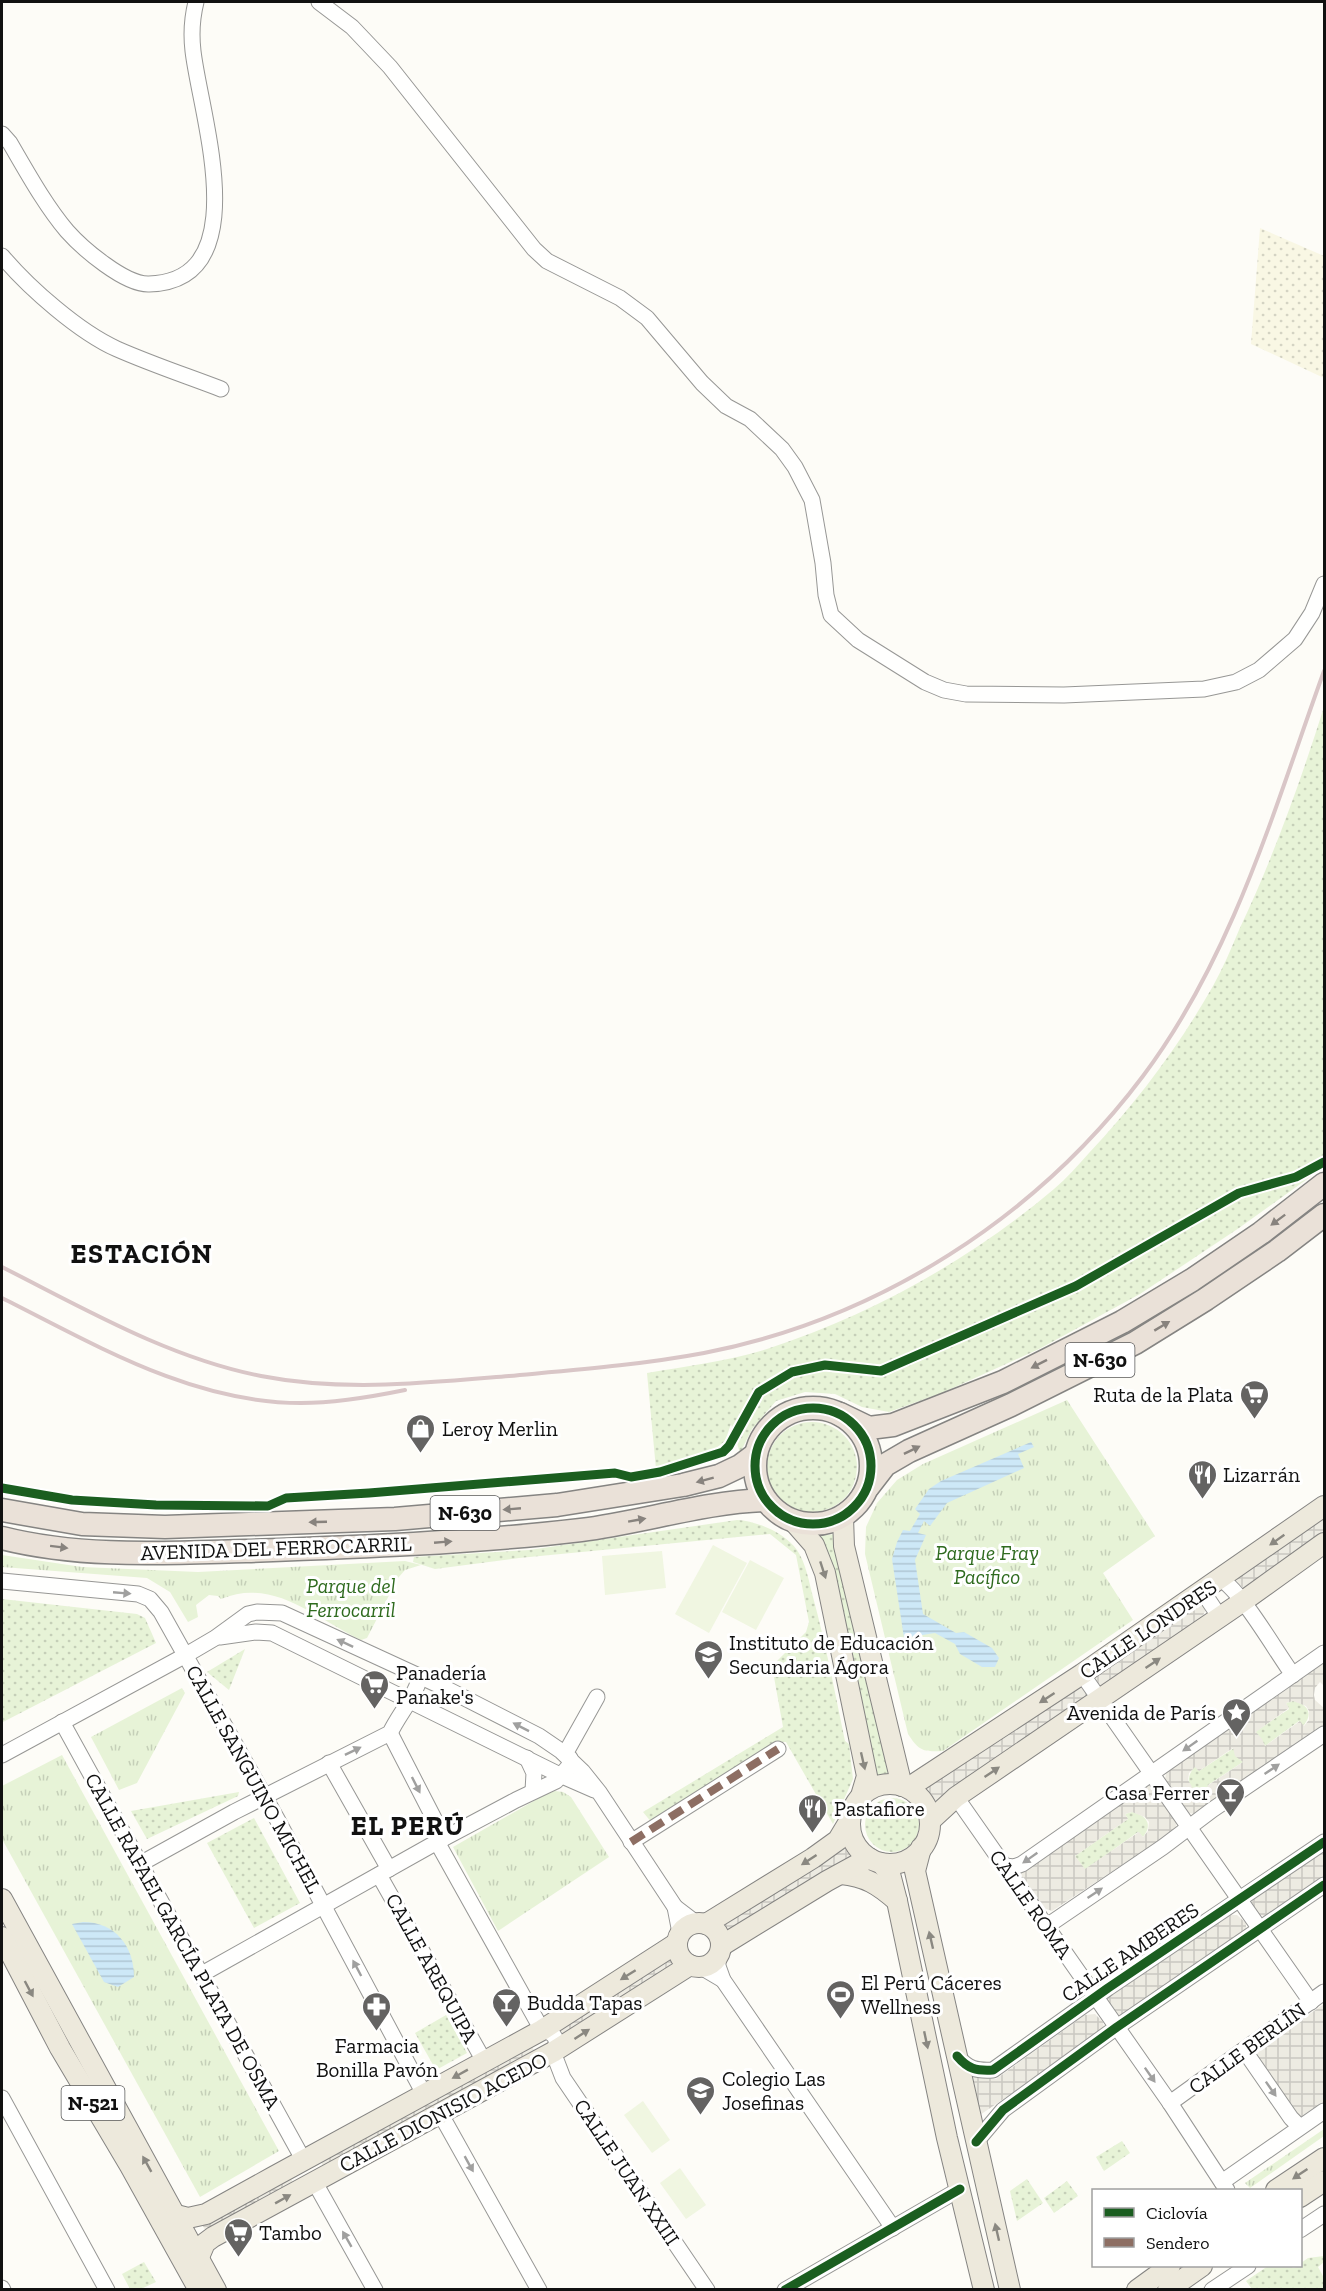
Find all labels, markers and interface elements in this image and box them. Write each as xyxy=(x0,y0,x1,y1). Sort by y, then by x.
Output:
one-way arrow xyxy=(1270,1213,1286,1226)
district label: ESTACIÓN xyxy=(71,1238,213,1270)
one-way arrow xyxy=(1154,1321,1170,1332)
road number: N-630 xyxy=(1066,1343,1134,1377)
one-way arrow xyxy=(1031,1359,1048,1368)
supermarket icon: Ruta de la Plata xyxy=(1238,1378,1270,1420)
place label: Ruta de la Plata xyxy=(1093,1382,1233,1407)
shop icon: Leroy Merlin xyxy=(405,1412,437,1454)
place label: Leroy Merlin xyxy=(442,1416,558,1441)
one-way arrow xyxy=(904,1445,921,1455)
restaurant icon: Lizarrán xyxy=(1186,1458,1218,1500)
place label: Lizarrán xyxy=(1223,1462,1300,1487)
one-way arrow xyxy=(695,1475,714,1485)
road number: N-630 xyxy=(430,1496,500,1530)
one-way arrow xyxy=(502,1504,521,1514)
one-way arrow xyxy=(628,1515,647,1524)
one-way arrow xyxy=(308,1518,327,1527)
street label: AVENIDA DEL FERROCARRIL xyxy=(140,1531,413,1565)
one-way arrow xyxy=(1269,1534,1285,1546)
one-way arrow xyxy=(434,1537,453,1547)
park label: Parque Fray Pacífico xyxy=(935,1540,1039,1589)
one-way arrow xyxy=(50,1542,69,1552)
one-way arrow xyxy=(819,1561,828,1579)
park label: Parque del Ferrocarril xyxy=(306,1573,396,1622)
street label: CALLE LONDRES xyxy=(1075,1574,1221,1684)
one-way arrow xyxy=(113,1588,132,1598)
place label: Instituto de Educación Secundaria Ágora xyxy=(729,1630,934,1679)
one-way arrow xyxy=(337,1638,354,1647)
school or university icon: Instituto de Educación Secundaria Ágora xyxy=(692,1638,724,1680)
one-way arrow xyxy=(1145,1657,1161,1668)
place label: Panadería Panake's xyxy=(396,1660,487,1709)
street label: CALLE SANGUINO MICHEL xyxy=(181,1661,327,1898)
supermarket icon: Panadería Panake's xyxy=(359,1668,391,1710)
one-way arrow xyxy=(1038,1692,1055,1703)
place icon: Avenida de París xyxy=(1221,1696,1253,1738)
place label: Avenida de París xyxy=(1067,1700,1216,1725)
one-way arrow xyxy=(512,1722,529,1732)
one-way arrow xyxy=(1183,1740,1199,1752)
one-way arrow xyxy=(345,1746,362,1755)
one-way arrow xyxy=(859,1752,869,1770)
one-way arrow xyxy=(1264,1763,1280,1775)
one-way arrow xyxy=(984,1767,1000,1778)
street label: CALLE RAFAEL GARCÍA PLATA DE OSMA xyxy=(80,1769,286,2114)
one-way arrow xyxy=(411,1776,421,1793)
bar icon: Casa Ferrer xyxy=(1215,1776,1247,1818)
place label: Casa Ferrer xyxy=(1105,1780,1210,1805)
restaurant icon: Pastafiore xyxy=(797,1792,829,1834)
place label: Pastafiore xyxy=(834,1796,925,1821)
district label: EL PERÚ xyxy=(351,1810,465,1842)
street label: CALLE ROMA xyxy=(984,1845,1078,1964)
one-way arrow xyxy=(1023,1852,1039,1864)
one-way arrow xyxy=(802,1854,818,1866)
one-way arrow xyxy=(1087,1888,1103,1899)
street label: CALLE AREQUIPA xyxy=(381,1889,484,2048)
street label: CALLE AMBERES xyxy=(1057,1897,1203,2007)
one-way arrow xyxy=(925,1931,935,1949)
one-way arrow xyxy=(352,1960,362,1977)
one-way arrow xyxy=(620,1970,636,1981)
place label: El Perú Cáceres Wellness xyxy=(861,1970,1002,2019)
sports icon: El Perú Cáceres Wellness xyxy=(824,1978,856,2020)
one-way arrow xyxy=(24,1980,33,1997)
bar icon: Budda Tapas xyxy=(490,1986,522,2028)
pharmacy icon: Farmacia Bonilla Pavón xyxy=(361,1990,393,2032)
place label: Budda Tapas xyxy=(527,1990,643,2015)
street label: CALLE BERLÍN xyxy=(1183,1997,1311,2099)
one-way arrow xyxy=(574,2028,590,2039)
one-way arrow xyxy=(922,2031,931,2050)
place label: Farmacia Bonilla Pavón xyxy=(316,2033,438,2082)
street label: CALLE DIONISIO ACEDO xyxy=(335,2047,551,2177)
place label: Colegio Las Josefinas xyxy=(722,2066,826,2115)
one-way arrow xyxy=(1144,2067,1156,2083)
one-way arrow xyxy=(452,2069,469,2079)
school or university icon: Colegio Las Josefinas xyxy=(685,2074,717,2116)
one-way arrow xyxy=(1265,2081,1277,2097)
road number: N-521 xyxy=(62,2086,124,2120)
street label: CALLE JUAN XXIII xyxy=(569,2094,685,2250)
one-way arrow xyxy=(142,2155,152,2172)
one-way arrow xyxy=(464,2155,474,2172)
one-way arrow xyxy=(1292,2169,1309,2180)
legend xyxy=(1092,2189,1302,2267)
one-way arrow xyxy=(275,2194,292,2204)
text: Ciclovía xyxy=(1146,2202,1208,2224)
supermarket icon: Tambo xyxy=(222,2216,254,2258)
place label: Tambo xyxy=(259,2220,322,2245)
one-way arrow xyxy=(992,2223,1001,2242)
one-way arrow xyxy=(342,2230,352,2247)
text: Sendero xyxy=(1146,2232,1210,2254)

